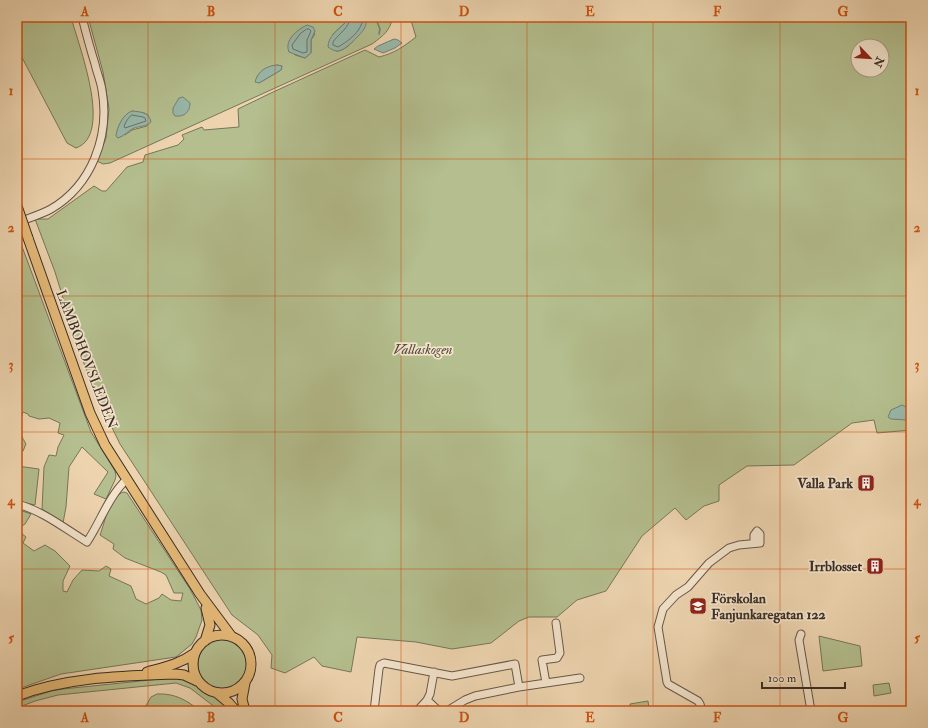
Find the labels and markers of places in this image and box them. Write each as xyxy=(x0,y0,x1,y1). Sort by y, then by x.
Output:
building icon: Valla Park xyxy=(856,473,876,493)
place label: Valla Park xyxy=(796,475,853,492)
building icon: Irrblosset xyxy=(865,556,885,576)
place label: Irrblosset xyxy=(809,558,862,575)
place label: Förskolan Fanjunkaregatan 122 xyxy=(711,590,826,624)
school or university icon: Förskolan Fanjunkaregatan 122 xyxy=(688,596,708,616)

